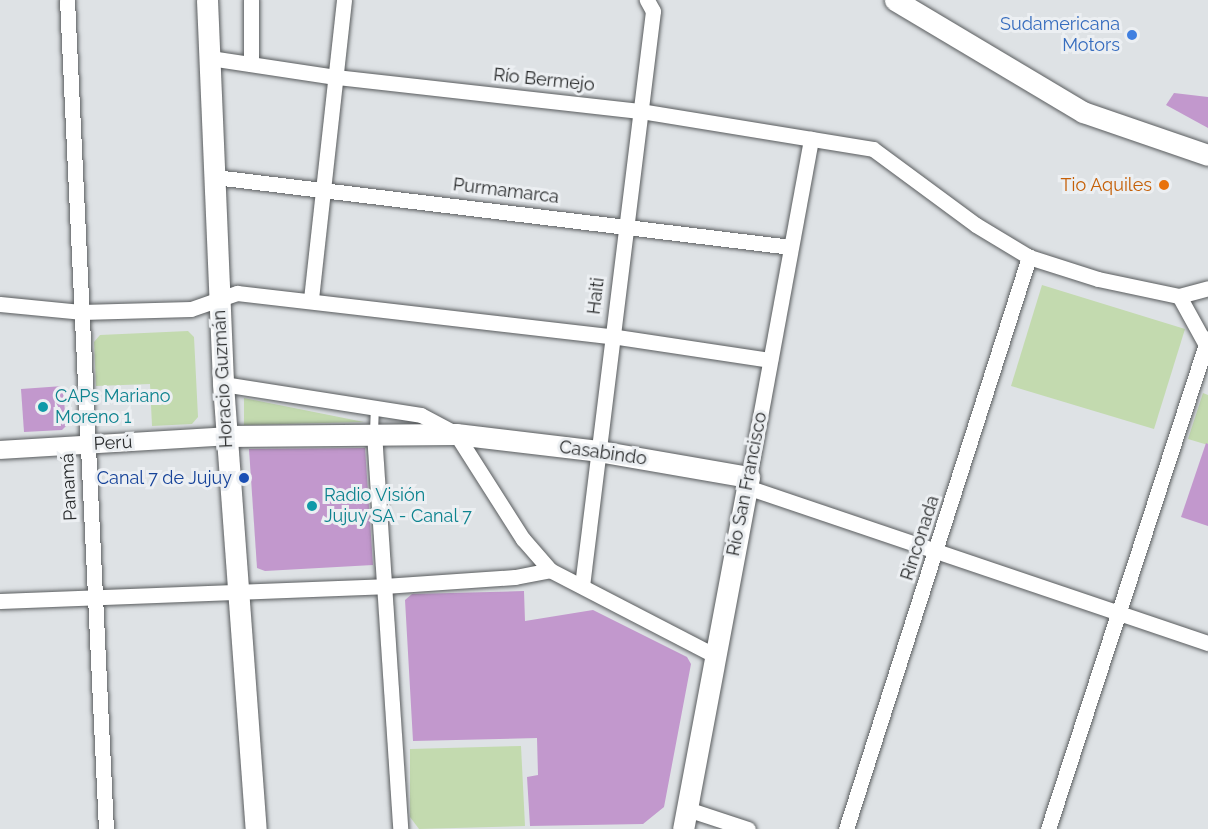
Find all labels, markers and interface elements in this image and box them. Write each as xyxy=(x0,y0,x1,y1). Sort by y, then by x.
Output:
place label: Sudamericana Motors xyxy=(1000,14,1120,57)
marker: Sudamericana Motors xyxy=(1125,28,1139,42)
street label: Río Bermejo xyxy=(492,64,596,96)
street label: Purmamarca xyxy=(452,174,560,208)
place label: Tio Aquiles xyxy=(1060,174,1152,196)
marker: Tio Aquiles xyxy=(1157,178,1171,192)
street label: Haiti xyxy=(583,276,609,316)
street label: Horacio Guzmán xyxy=(209,309,237,449)
place label: CAPs Mariano Moreno 1 xyxy=(55,386,171,428)
marker: CAPs Mariano Moreno 1 xyxy=(36,400,50,414)
street label: Río San Francisco xyxy=(722,410,772,558)
street label: Perú xyxy=(93,431,133,455)
street label: Casabindo xyxy=(558,436,648,470)
street label: Panamá xyxy=(56,453,82,521)
place label: Canal 7 de Jujuy xyxy=(96,467,232,489)
marker: Canal 7 de Jujuy xyxy=(237,471,251,485)
place label: Radio Visión Jujuy SA - Canal 7 xyxy=(324,485,474,528)
street label: Rinconada xyxy=(896,493,944,583)
marker: Radio Visión Jujuy SA - Canal 7 xyxy=(305,499,319,513)

